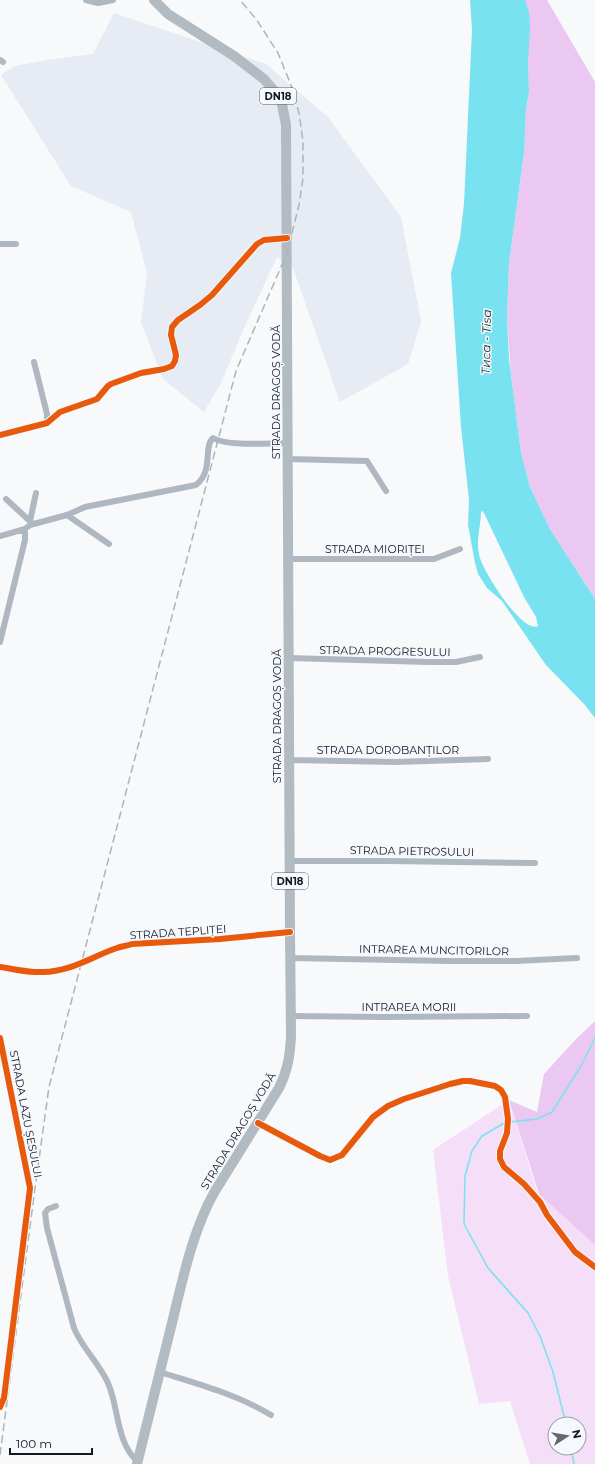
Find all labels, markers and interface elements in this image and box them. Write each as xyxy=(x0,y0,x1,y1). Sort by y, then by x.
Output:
road number: DN18 xyxy=(260,88,296,104)
water label: Тиса - Tisa xyxy=(478,309,494,375)
street label: STRADA DRAGOȘ VODĂ xyxy=(269,325,283,459)
street label: STRADA MIORIȚEI xyxy=(325,542,425,556)
street label: STRADA PROGRESULUI xyxy=(319,643,451,659)
street label: STRADA DRAGOȘ VODĂ xyxy=(270,649,284,783)
street label: STRADA DOROBANȚILOR xyxy=(317,743,459,757)
street label: STRADA PIETROSULUI xyxy=(350,843,474,859)
road number: DN18 xyxy=(272,873,308,889)
street label: STRADA TEPLIȚEI xyxy=(129,922,227,942)
street label: INTRAREA MUNCITORILOR xyxy=(359,942,509,958)
street label: INTRAREA MORII xyxy=(362,1000,456,1014)
street label: STRADA LAZU ȘESULUI xyxy=(7,1049,45,1179)
street label: STRADA DRAGOȘ VODĂ xyxy=(197,1070,279,1192)
north arrow xyxy=(547,1416,587,1456)
text: N xyxy=(569,1428,585,1440)
scale bar xyxy=(10,1430,92,1456)
text: 100 m xyxy=(16,1436,52,1451)

